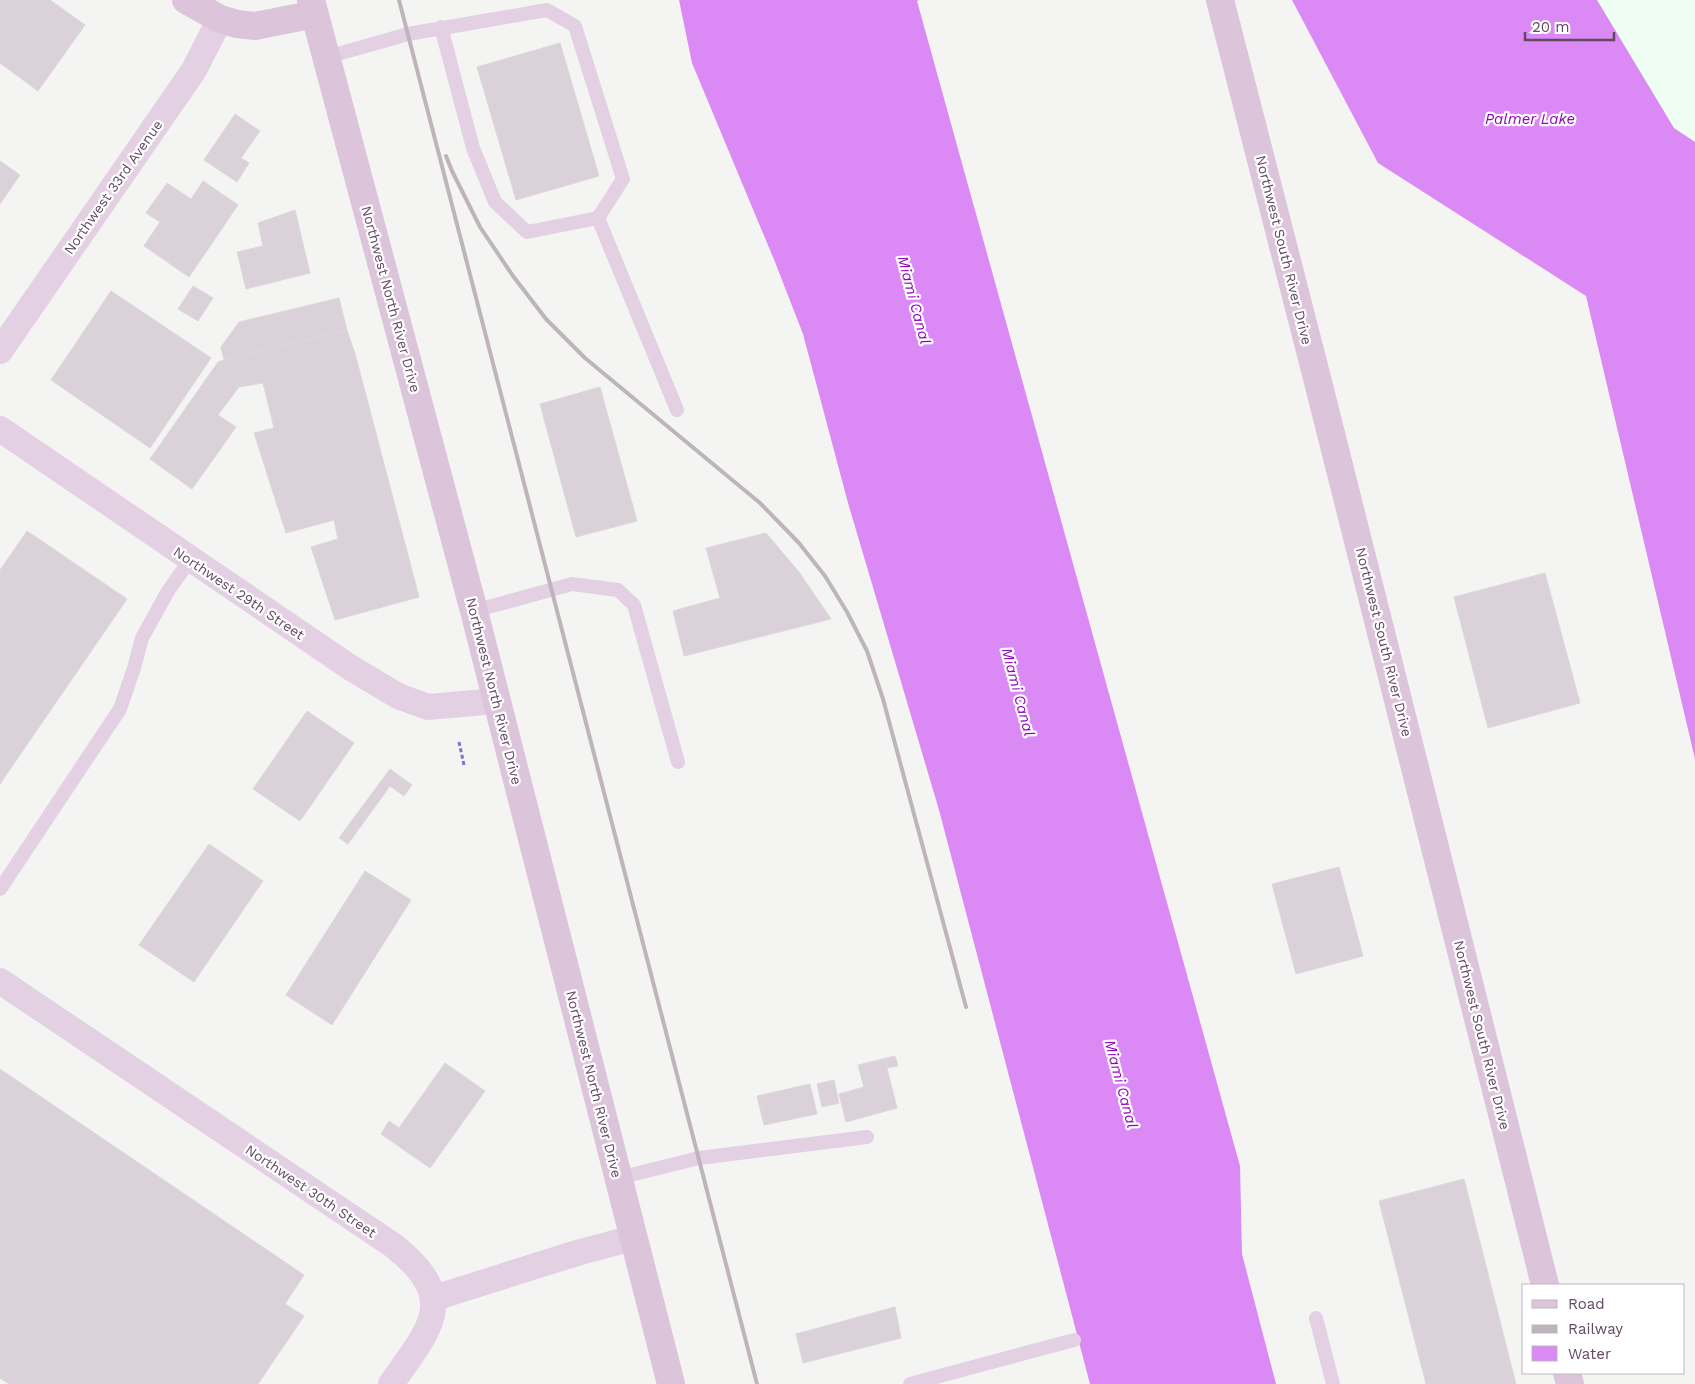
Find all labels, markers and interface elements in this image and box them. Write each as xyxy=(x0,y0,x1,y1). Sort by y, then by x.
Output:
scale bar xyxy=(1525,10,1614,42)
text: 20 m xyxy=(1532,18,1570,36)
water label: Palmer Lake xyxy=(1485,110,1575,128)
street label: Northwest 33rd Avenue xyxy=(61,117,165,257)
street label: Northwest South River Drive xyxy=(1253,154,1315,346)
street label: Northwest North River Drive xyxy=(358,204,424,394)
water label: Miami Canal xyxy=(894,254,935,347)
street label: Northwest 29th Street xyxy=(171,543,307,643)
street label: Northwest South River Drive xyxy=(1353,546,1415,738)
street label: Northwest North River Drive xyxy=(463,596,525,786)
water label: Miami Canal xyxy=(998,646,1039,739)
street label: Northwest South River Drive xyxy=(1451,939,1513,1131)
street label: Northwest North River Drive xyxy=(563,989,625,1179)
water label: Miami Canal xyxy=(1101,1038,1142,1131)
street label: Northwest 30th Street xyxy=(243,1141,379,1241)
legend xyxy=(1522,1284,1685,1374)
text: Road xyxy=(1568,1295,1605,1313)
text: Railway xyxy=(1568,1320,1623,1338)
text: Water xyxy=(1568,1345,1611,1363)

